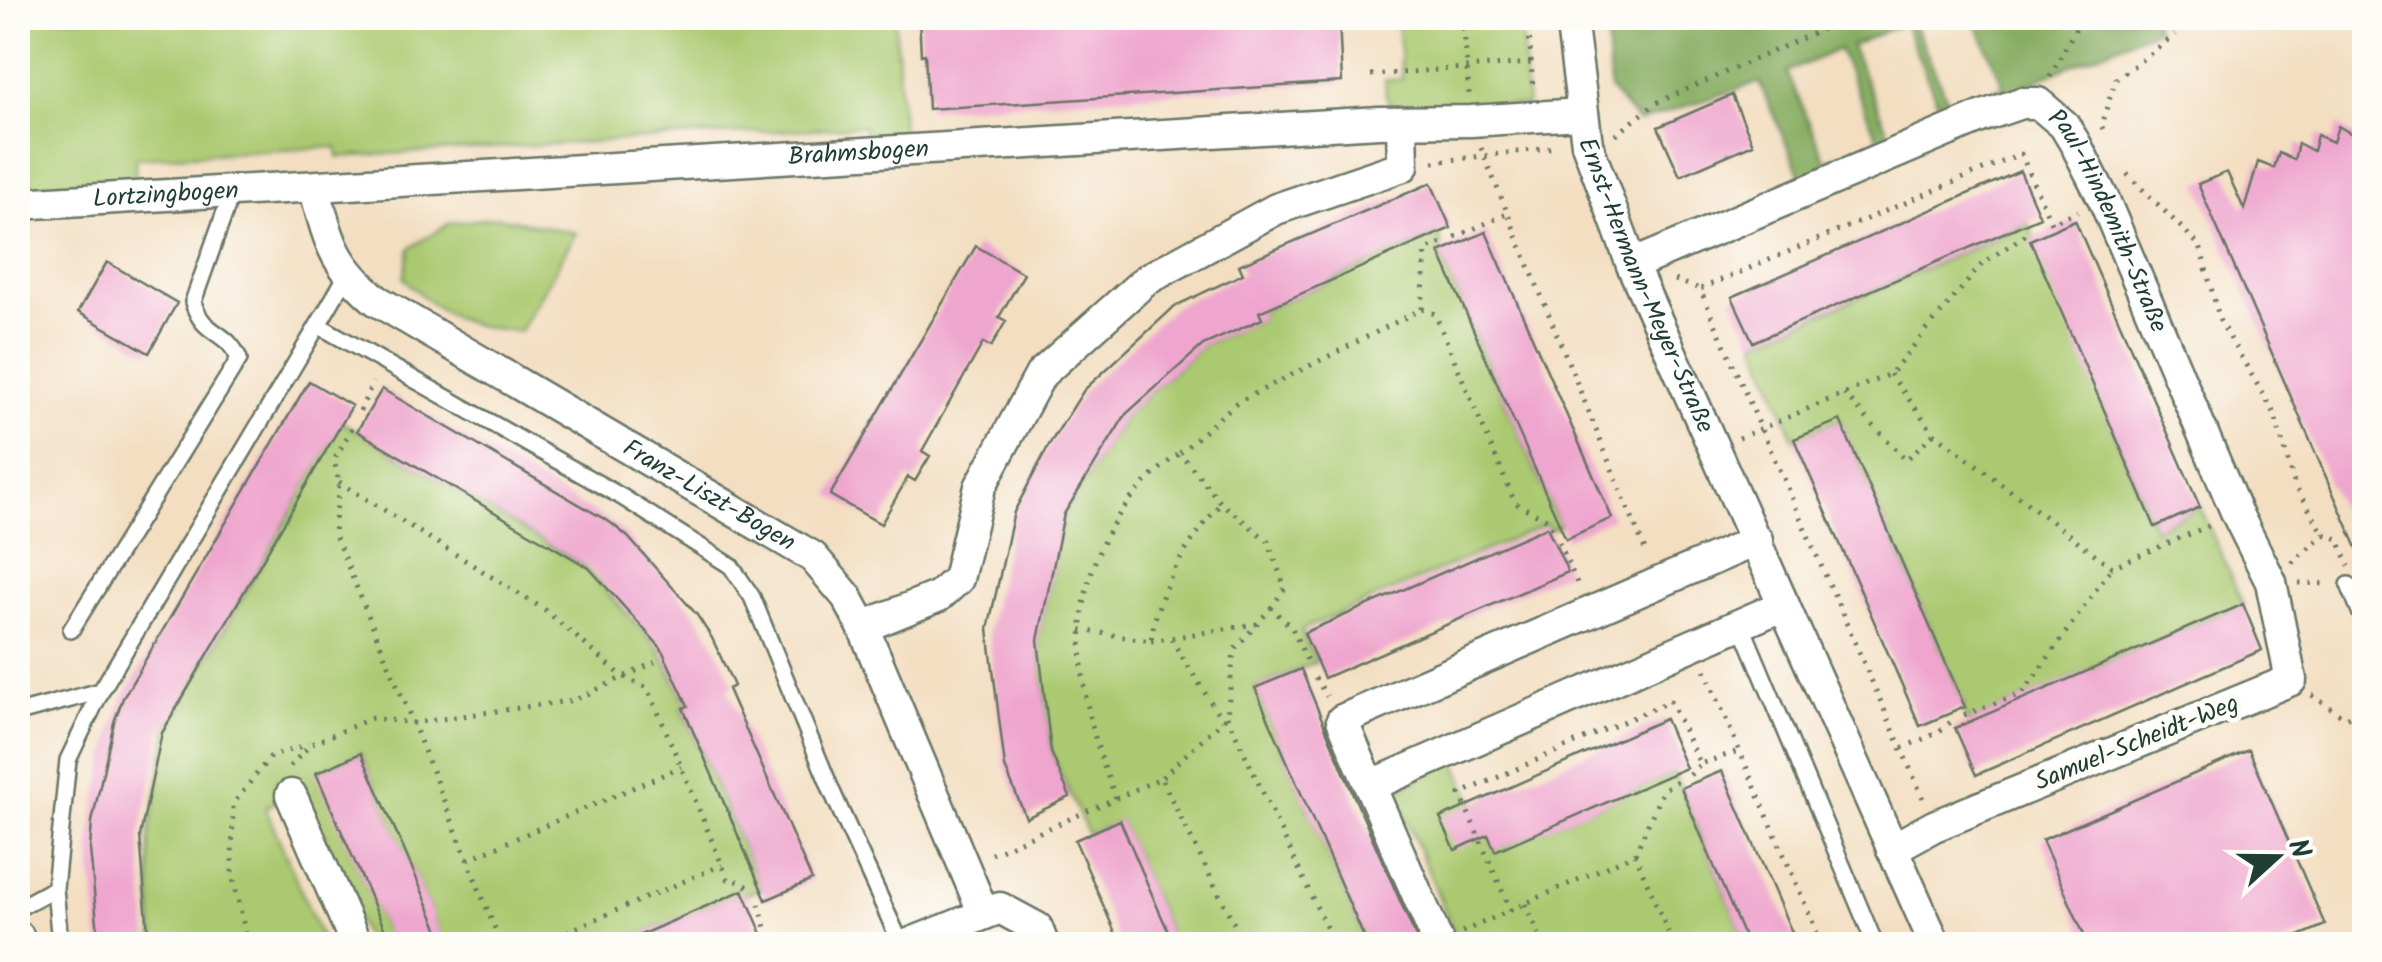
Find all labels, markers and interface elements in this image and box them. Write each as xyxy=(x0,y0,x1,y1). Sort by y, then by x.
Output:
street label: Paul-Hindemith-Straße xyxy=(2038,99,2178,339)
street label: Brahmsbogen xyxy=(787,129,930,178)
street label: Ernst-Hermann-Meyer-Straße xyxy=(1566,132,1725,440)
street label: Lortzingbogen xyxy=(92,171,240,219)
street label: Franz-Liszt-Bogen xyxy=(615,429,803,562)
street label: Samuel-Scheidt-Weg xyxy=(2029,684,2245,802)
north arrow xyxy=(2227,807,2327,907)
text: N xyxy=(2274,833,2322,866)

